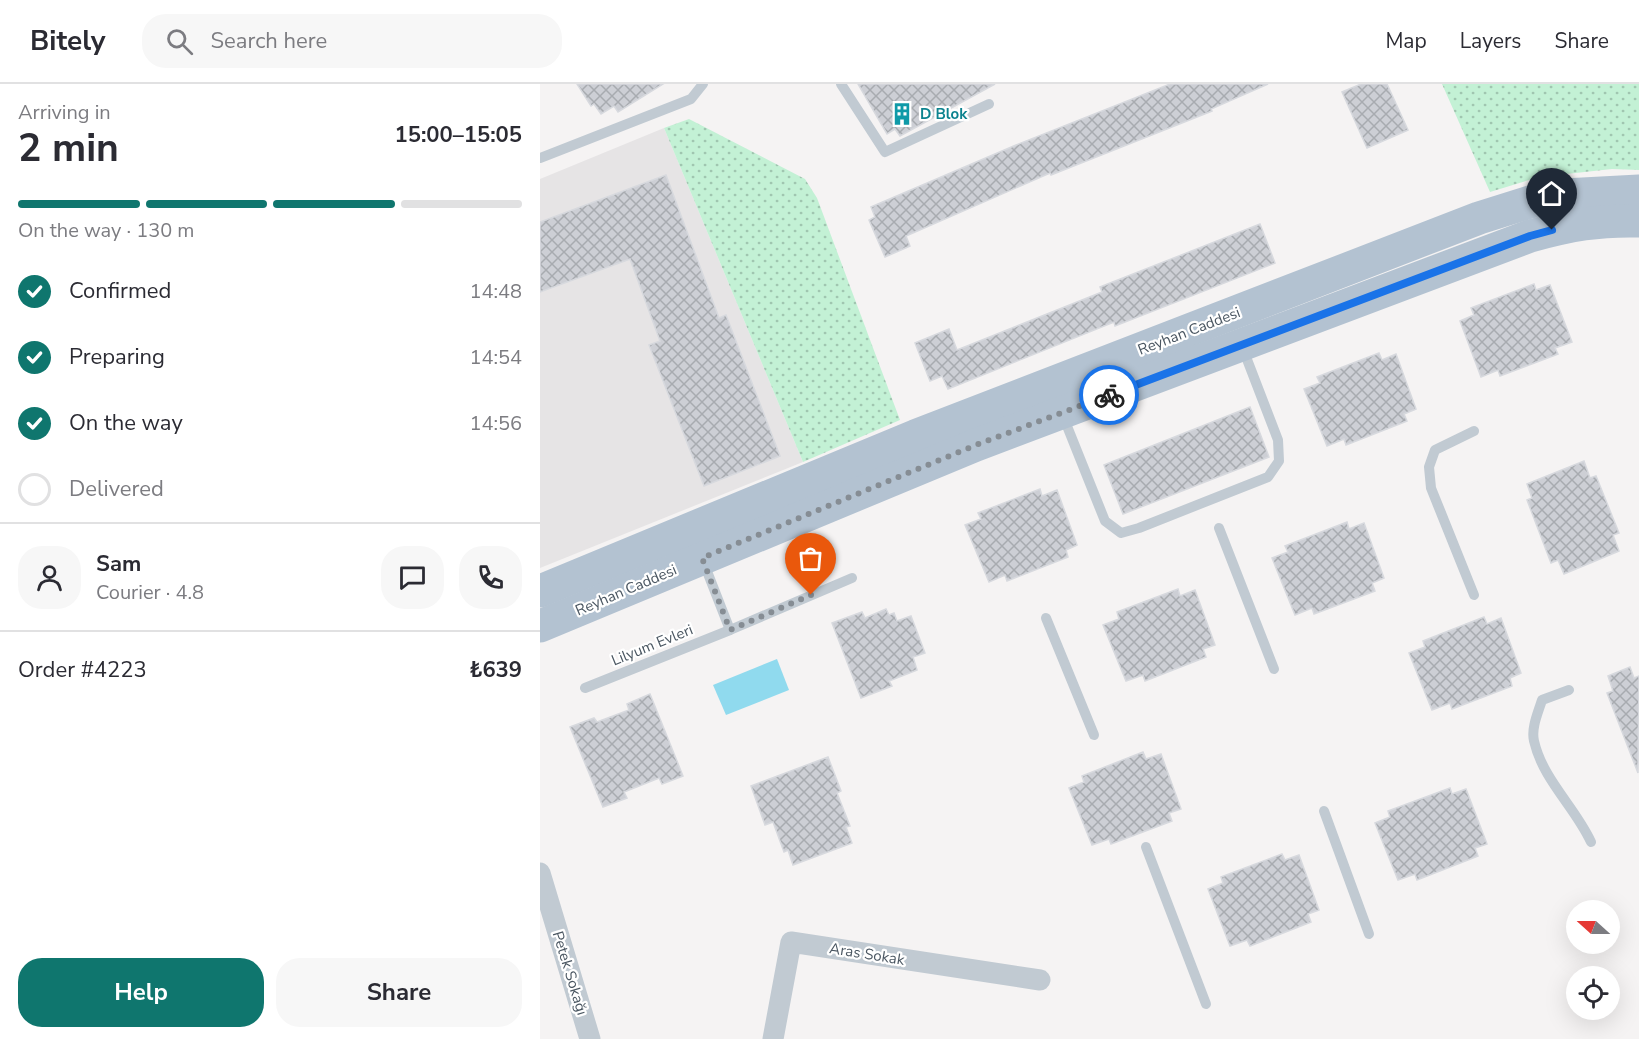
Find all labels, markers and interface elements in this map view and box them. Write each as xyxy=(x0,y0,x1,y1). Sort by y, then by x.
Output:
search box xyxy=(142,14,562,68)
text: Bitely xyxy=(30,22,106,60)
icon: search xyxy=(163,25,196,58)
text: Search here xyxy=(211,26,327,56)
text: Map xyxy=(1385,27,1427,55)
text: Layers xyxy=(1460,27,1521,55)
text: Share xyxy=(1554,27,1609,55)
text: Arriving in xyxy=(18,99,111,126)
building icon: D Blok xyxy=(889,101,915,127)
place label: D Blok xyxy=(920,104,968,124)
text: 15:00–15:05 xyxy=(394,120,522,150)
text: 2 min xyxy=(18,122,119,175)
pin xyxy=(1526,168,1577,230)
icon: home xyxy=(1535,177,1568,210)
text: On the way · 130 m xyxy=(18,217,194,244)
icon: check xyxy=(18,275,51,308)
text: Confirmed xyxy=(69,276,171,306)
text: 14:48 xyxy=(469,278,522,305)
street label: Reyhan Caddesi xyxy=(1135,302,1243,360)
icon: check xyxy=(18,341,51,374)
text: Preparing xyxy=(69,342,165,372)
text: 14:54 xyxy=(469,344,522,371)
courier xyxy=(1079,365,1139,425)
icon: bike xyxy=(1093,379,1126,412)
icon: check xyxy=(18,407,51,440)
text: On the way xyxy=(69,408,183,438)
text: 14:56 xyxy=(469,410,522,437)
text: Delivered xyxy=(69,474,164,504)
pin xyxy=(785,533,836,595)
icon: bag xyxy=(794,542,827,575)
button: person xyxy=(18,546,81,609)
button: chat xyxy=(381,546,444,609)
button: phone xyxy=(459,546,522,609)
text: Sam xyxy=(96,549,141,579)
street label: Reyhan Caddesi xyxy=(572,560,680,620)
text: Courier · 4.8 xyxy=(96,579,204,606)
street label: Lilyum Evleri xyxy=(608,620,696,670)
text: Order #4223 xyxy=(18,655,147,685)
text: ₺639 xyxy=(469,655,522,685)
north arrow xyxy=(1566,900,1620,954)
map controls xyxy=(1566,900,1620,1020)
street label: Petek Sokağı xyxy=(548,929,592,1017)
street label: Aras Sokak xyxy=(828,938,906,970)
button: Help xyxy=(18,958,264,1027)
button: Share xyxy=(276,958,522,1027)
button: locate xyxy=(1566,966,1620,1020)

